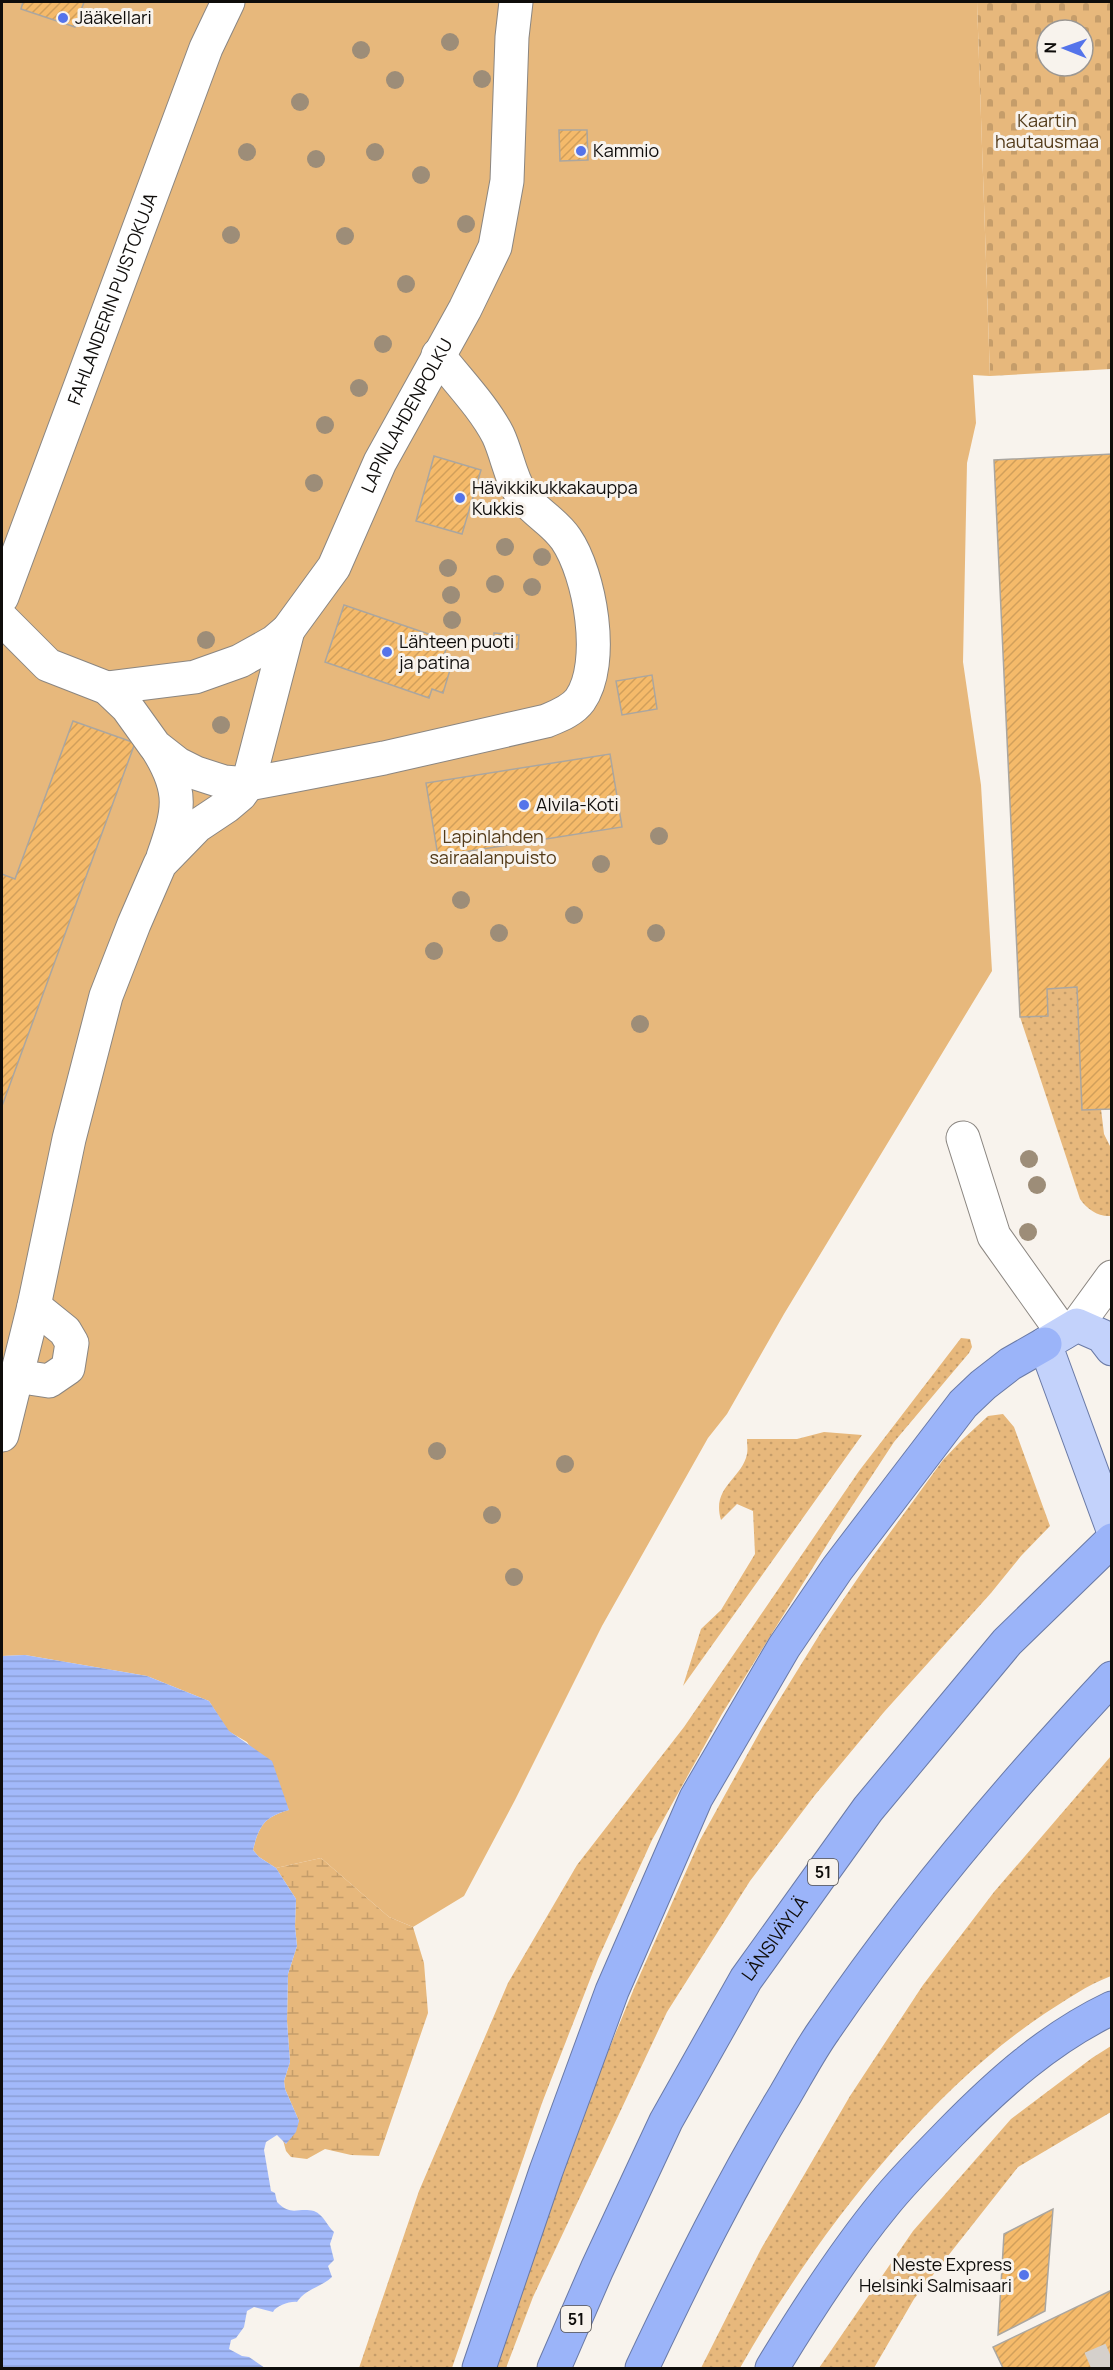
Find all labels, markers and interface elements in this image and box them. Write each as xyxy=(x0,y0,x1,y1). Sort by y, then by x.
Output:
place label: Jääkellari xyxy=(75,5,152,29)
marker: Jääkellari xyxy=(56,11,70,25)
north arrow xyxy=(1035,18,1095,78)
text: N xyxy=(1039,42,1061,54)
park label: Kaartin hautausmaa xyxy=(995,108,1099,153)
place label: Kammio xyxy=(593,138,659,162)
marker: Kammio xyxy=(574,144,588,158)
street label: FAHLANDERIN PUISTOKUJA xyxy=(61,188,162,408)
street label: LAPINLAHDENPOLKU xyxy=(355,334,457,496)
place label: Hävikkikukkakauppa Kukkis xyxy=(472,475,638,520)
marker: Hävikkikukkakauppa Kukkis xyxy=(453,491,467,505)
place label: Lähteen puoti ja patina xyxy=(398,629,514,674)
marker: Lähteen puoti ja patina xyxy=(380,645,394,659)
place label: Alvila-Koti xyxy=(536,792,619,816)
marker: Alvila-Koti xyxy=(517,798,531,812)
park label: Lapinlahden sairaalanpuisto xyxy=(429,824,557,869)
road number: 51 xyxy=(808,1859,838,1885)
street label: LÄNSIVÄYLÄ xyxy=(736,1890,813,1985)
place label: Neste Express Helsinki Salmisaari xyxy=(859,2252,1012,2297)
marker: Neste Express Helsinki Salmisaari xyxy=(1017,2268,1031,2282)
road number: 51 xyxy=(561,2306,591,2332)

